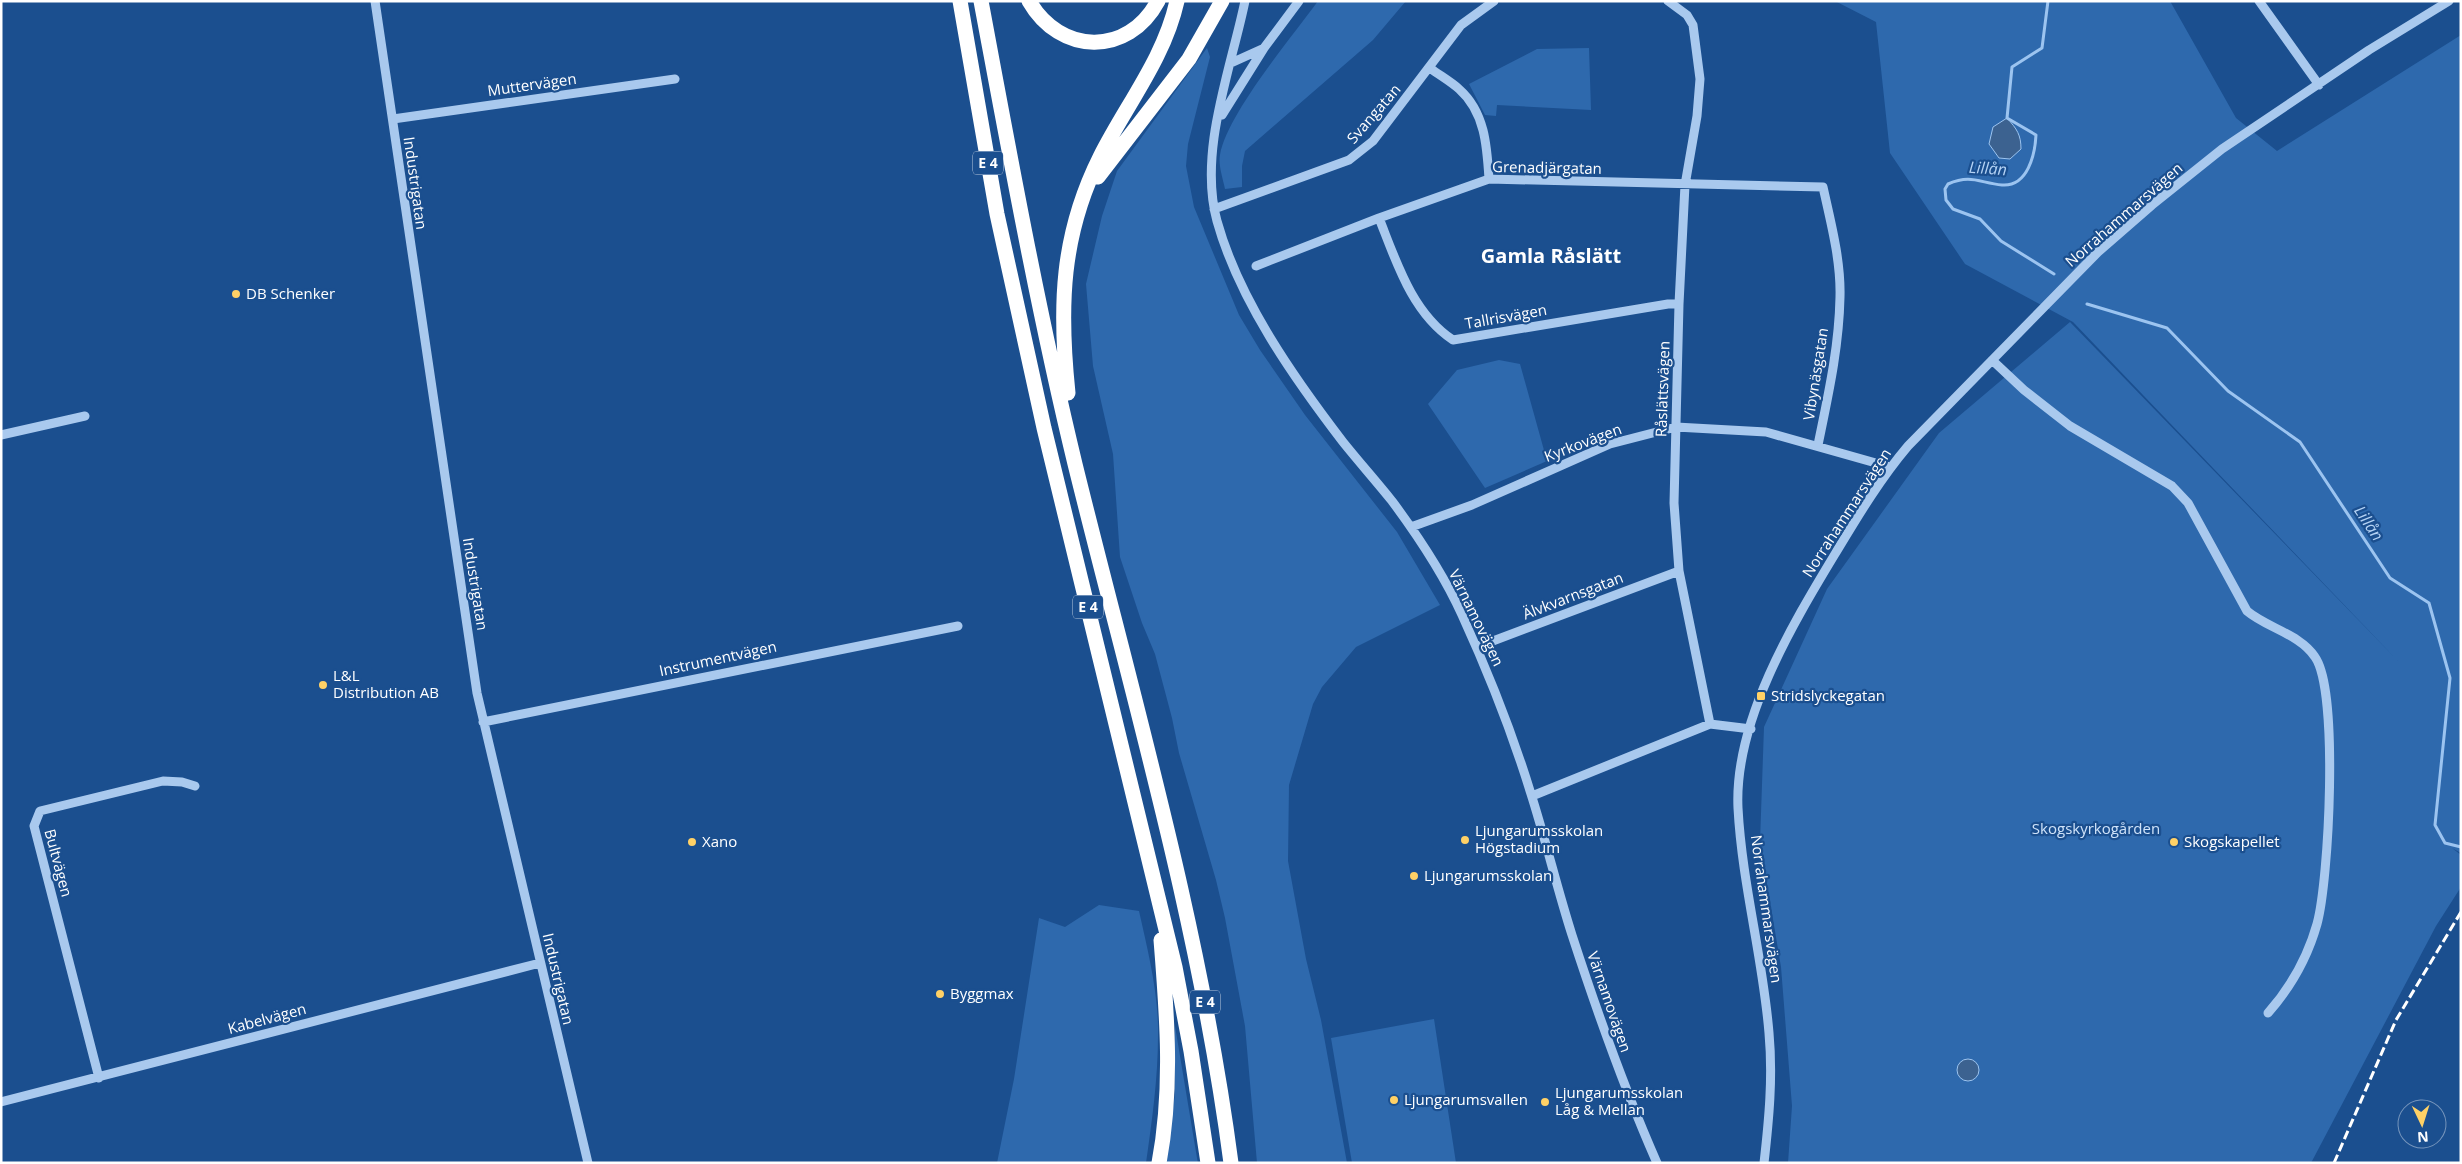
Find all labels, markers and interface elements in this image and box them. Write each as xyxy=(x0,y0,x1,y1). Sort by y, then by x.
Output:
street label: Muttervägen xyxy=(486,68,578,100)
street label: Svangatan xyxy=(1342,79,1405,147)
street label: Industrigatan xyxy=(400,135,432,231)
road number: E 4 xyxy=(973,152,1003,174)
street label: Grenadjärgatan xyxy=(1492,156,1602,178)
water label: Lillån xyxy=(1968,156,2008,180)
street label: Norrahammarsvägen xyxy=(2060,158,2186,271)
district label: Gamla Råslätt xyxy=(1481,242,1621,269)
place label: DB Schenker xyxy=(246,283,335,303)
marker: DB Schenker xyxy=(230,288,242,300)
street label: Tallrisvägen xyxy=(1463,299,1548,333)
street label: Vibynäsgatan xyxy=(1798,326,1832,422)
street label: Råslättsvägen xyxy=(1650,340,1674,437)
street label: Kyrkovägen xyxy=(1541,418,1624,466)
street label: Norrahammarsvägen xyxy=(1797,444,1895,581)
water label: Lillån xyxy=(2349,501,2389,545)
street label: Industrigatan xyxy=(459,536,493,632)
street label: Värnamovägen xyxy=(1445,566,1509,669)
street label: Älvkvarnsgatan xyxy=(1519,567,1626,623)
road number: E 4 xyxy=(1073,596,1103,618)
street label: Instrumentvägen xyxy=(657,636,778,680)
place label: L&L Distribution AB xyxy=(333,665,439,702)
marker: L&L Distribution AB xyxy=(317,679,329,691)
place label: Stridslyckegatan xyxy=(1771,685,1885,705)
marker: Stridslyckegatan xyxy=(1755,690,1767,702)
park label: Skogskyrkogården xyxy=(2032,818,2160,838)
place label: Ljungarumsskolan Högstadium xyxy=(1475,820,1603,857)
street label: Bultvägen xyxy=(40,827,78,899)
place label: Xano xyxy=(702,831,737,851)
place label: Skogskapellet xyxy=(2184,831,2280,851)
street label: Norrahammarsvägen xyxy=(1747,833,1787,984)
marker: Ljungarumsskolan Högstadium xyxy=(1459,834,1471,846)
marker: Xano xyxy=(686,836,698,848)
marker: Skogskapellet xyxy=(2168,836,2180,848)
place label: Ljungarumsskolan xyxy=(1424,865,1552,885)
marker: Ljungarumsskolan xyxy=(1408,870,1420,882)
street label: Industrigatan xyxy=(539,931,579,1027)
street label: Värnamovägen xyxy=(1583,949,1637,1055)
place label: Byggmax xyxy=(950,983,1014,1003)
marker: Byggmax xyxy=(934,988,946,1000)
road number: E 4 xyxy=(1190,990,1220,1014)
street label: Kabelvägen xyxy=(225,998,308,1038)
place label: Ljungarumsskolan Låg & Mellan xyxy=(1555,1082,1683,1119)
place label: Ljungarumsvallen xyxy=(1404,1089,1528,1109)
marker: Ljungarumsvallen xyxy=(1388,1094,1400,1106)
marker: Ljungarumsskolan Låg & Mellan xyxy=(1539,1096,1551,1108)
north arrow xyxy=(2397,1099,2447,1149)
text: N xyxy=(2417,1128,2429,1147)

